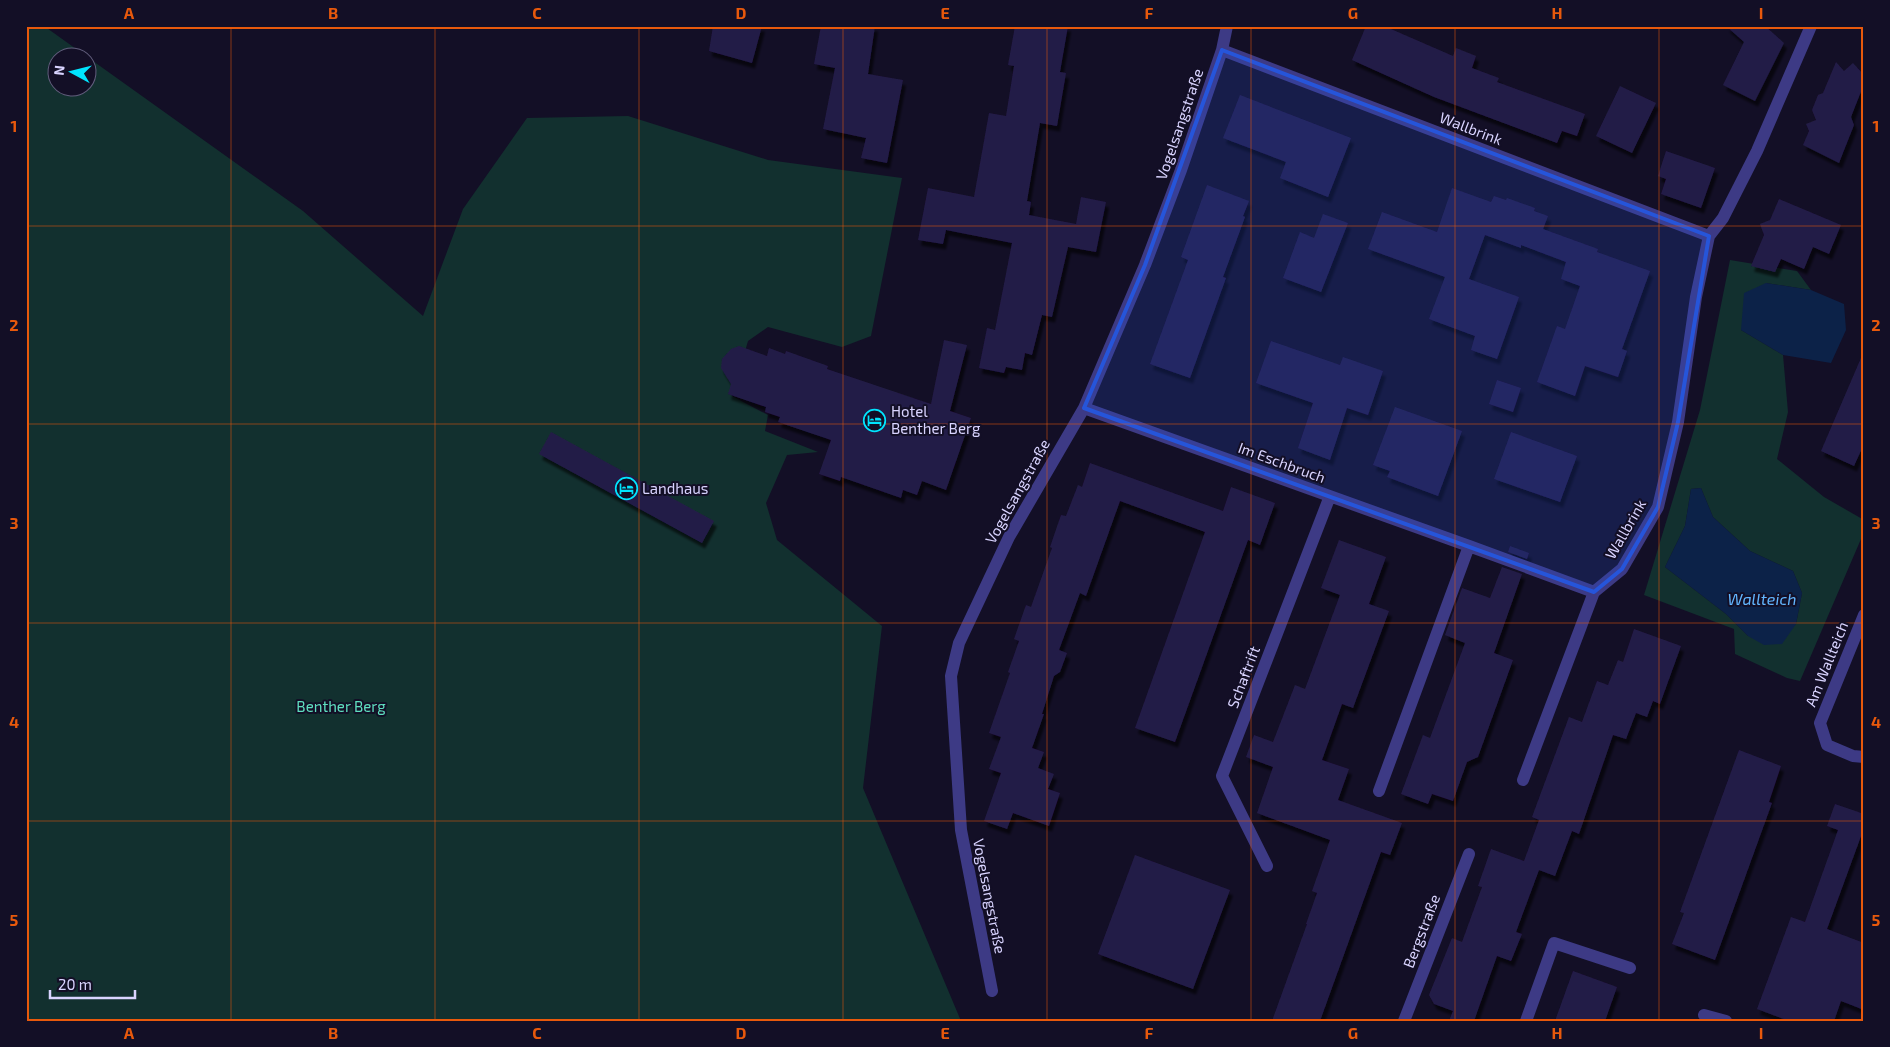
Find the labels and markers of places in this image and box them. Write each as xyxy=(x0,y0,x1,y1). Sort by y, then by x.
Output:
place label: Hotel Benther Berg xyxy=(891,402,981,437)
hotel icon: Hotel Benther Berg xyxy=(863,408,887,432)
hotel icon: Landhaus xyxy=(614,476,638,500)
place label: Landhaus xyxy=(642,479,708,497)

